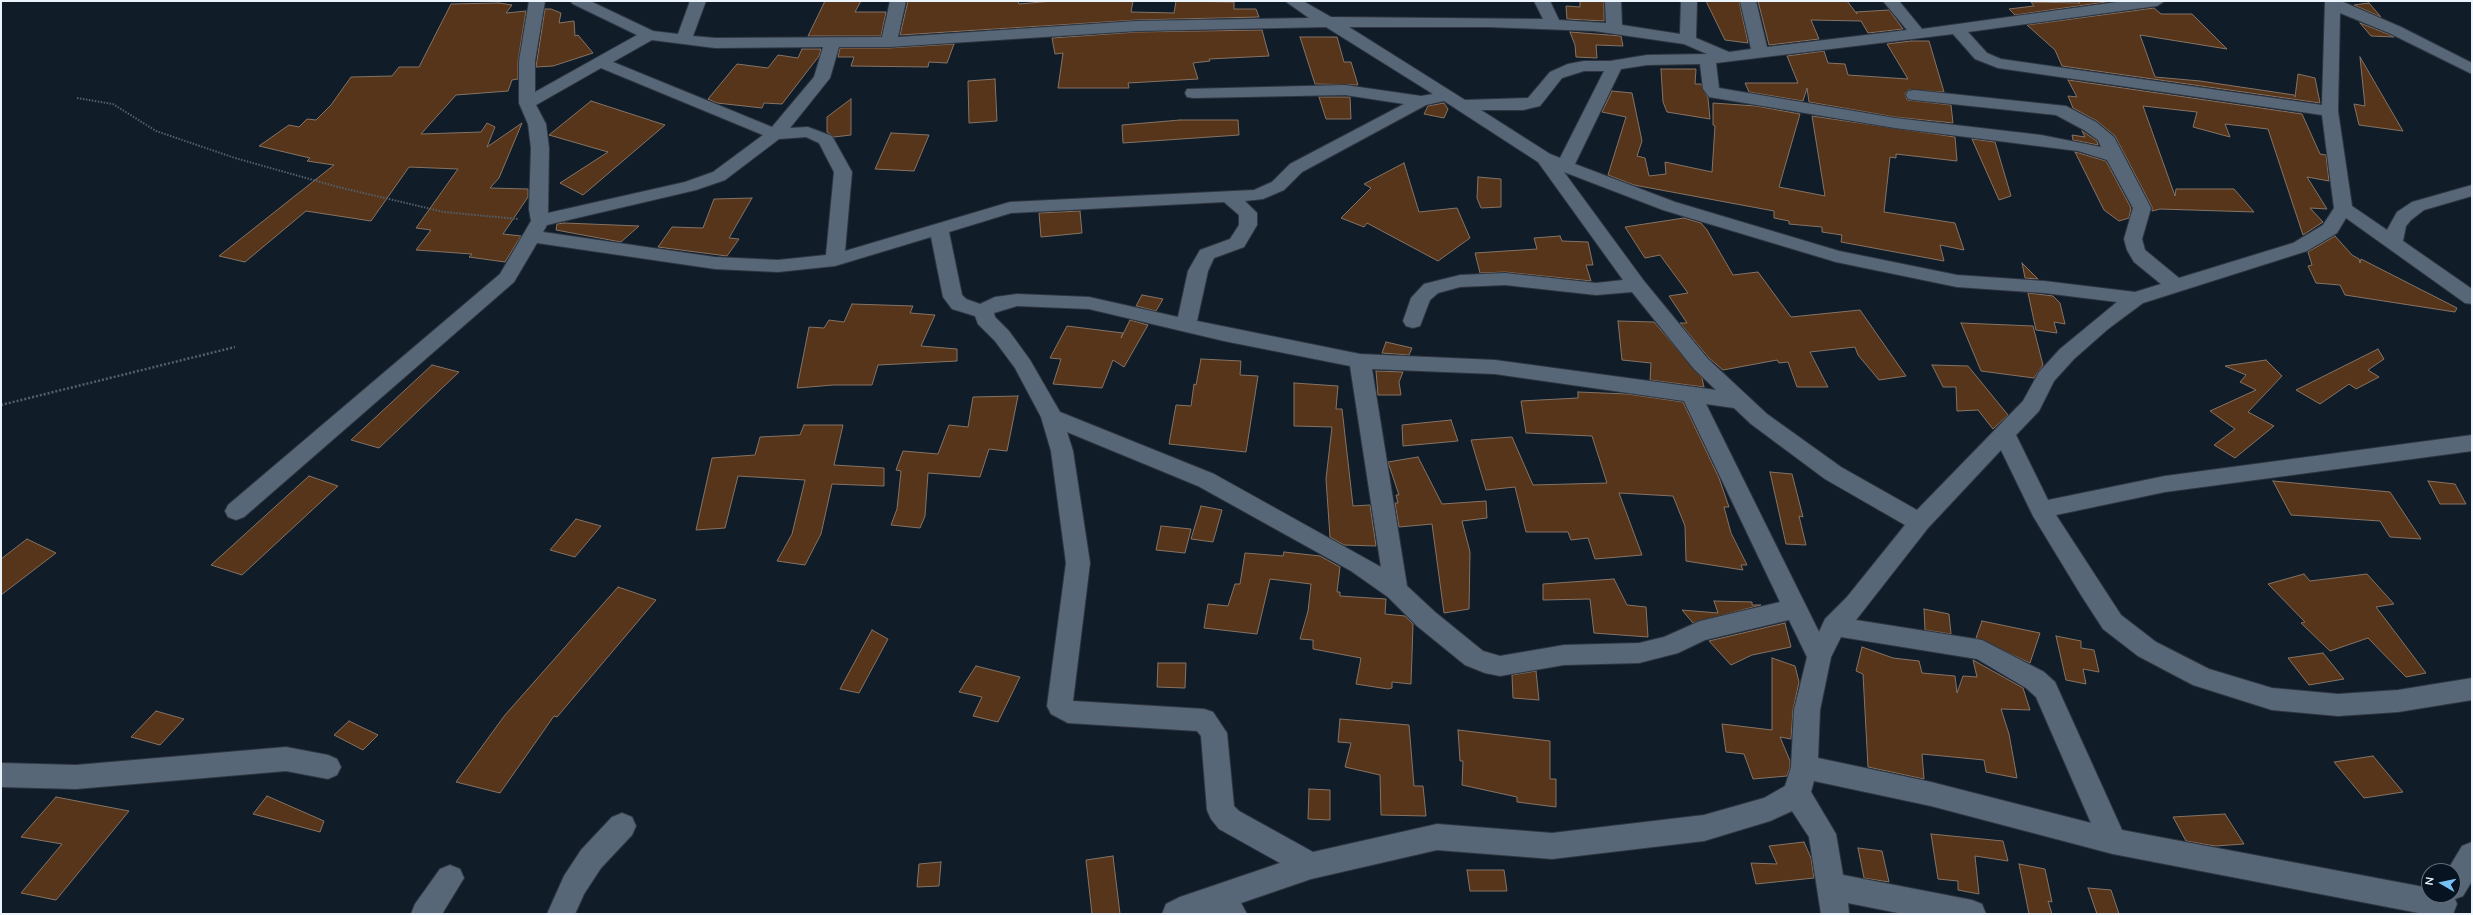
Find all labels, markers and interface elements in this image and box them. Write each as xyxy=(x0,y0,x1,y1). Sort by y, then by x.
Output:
north arrow xyxy=(2421,863,2461,903)
text: N xyxy=(2422,876,2438,886)

